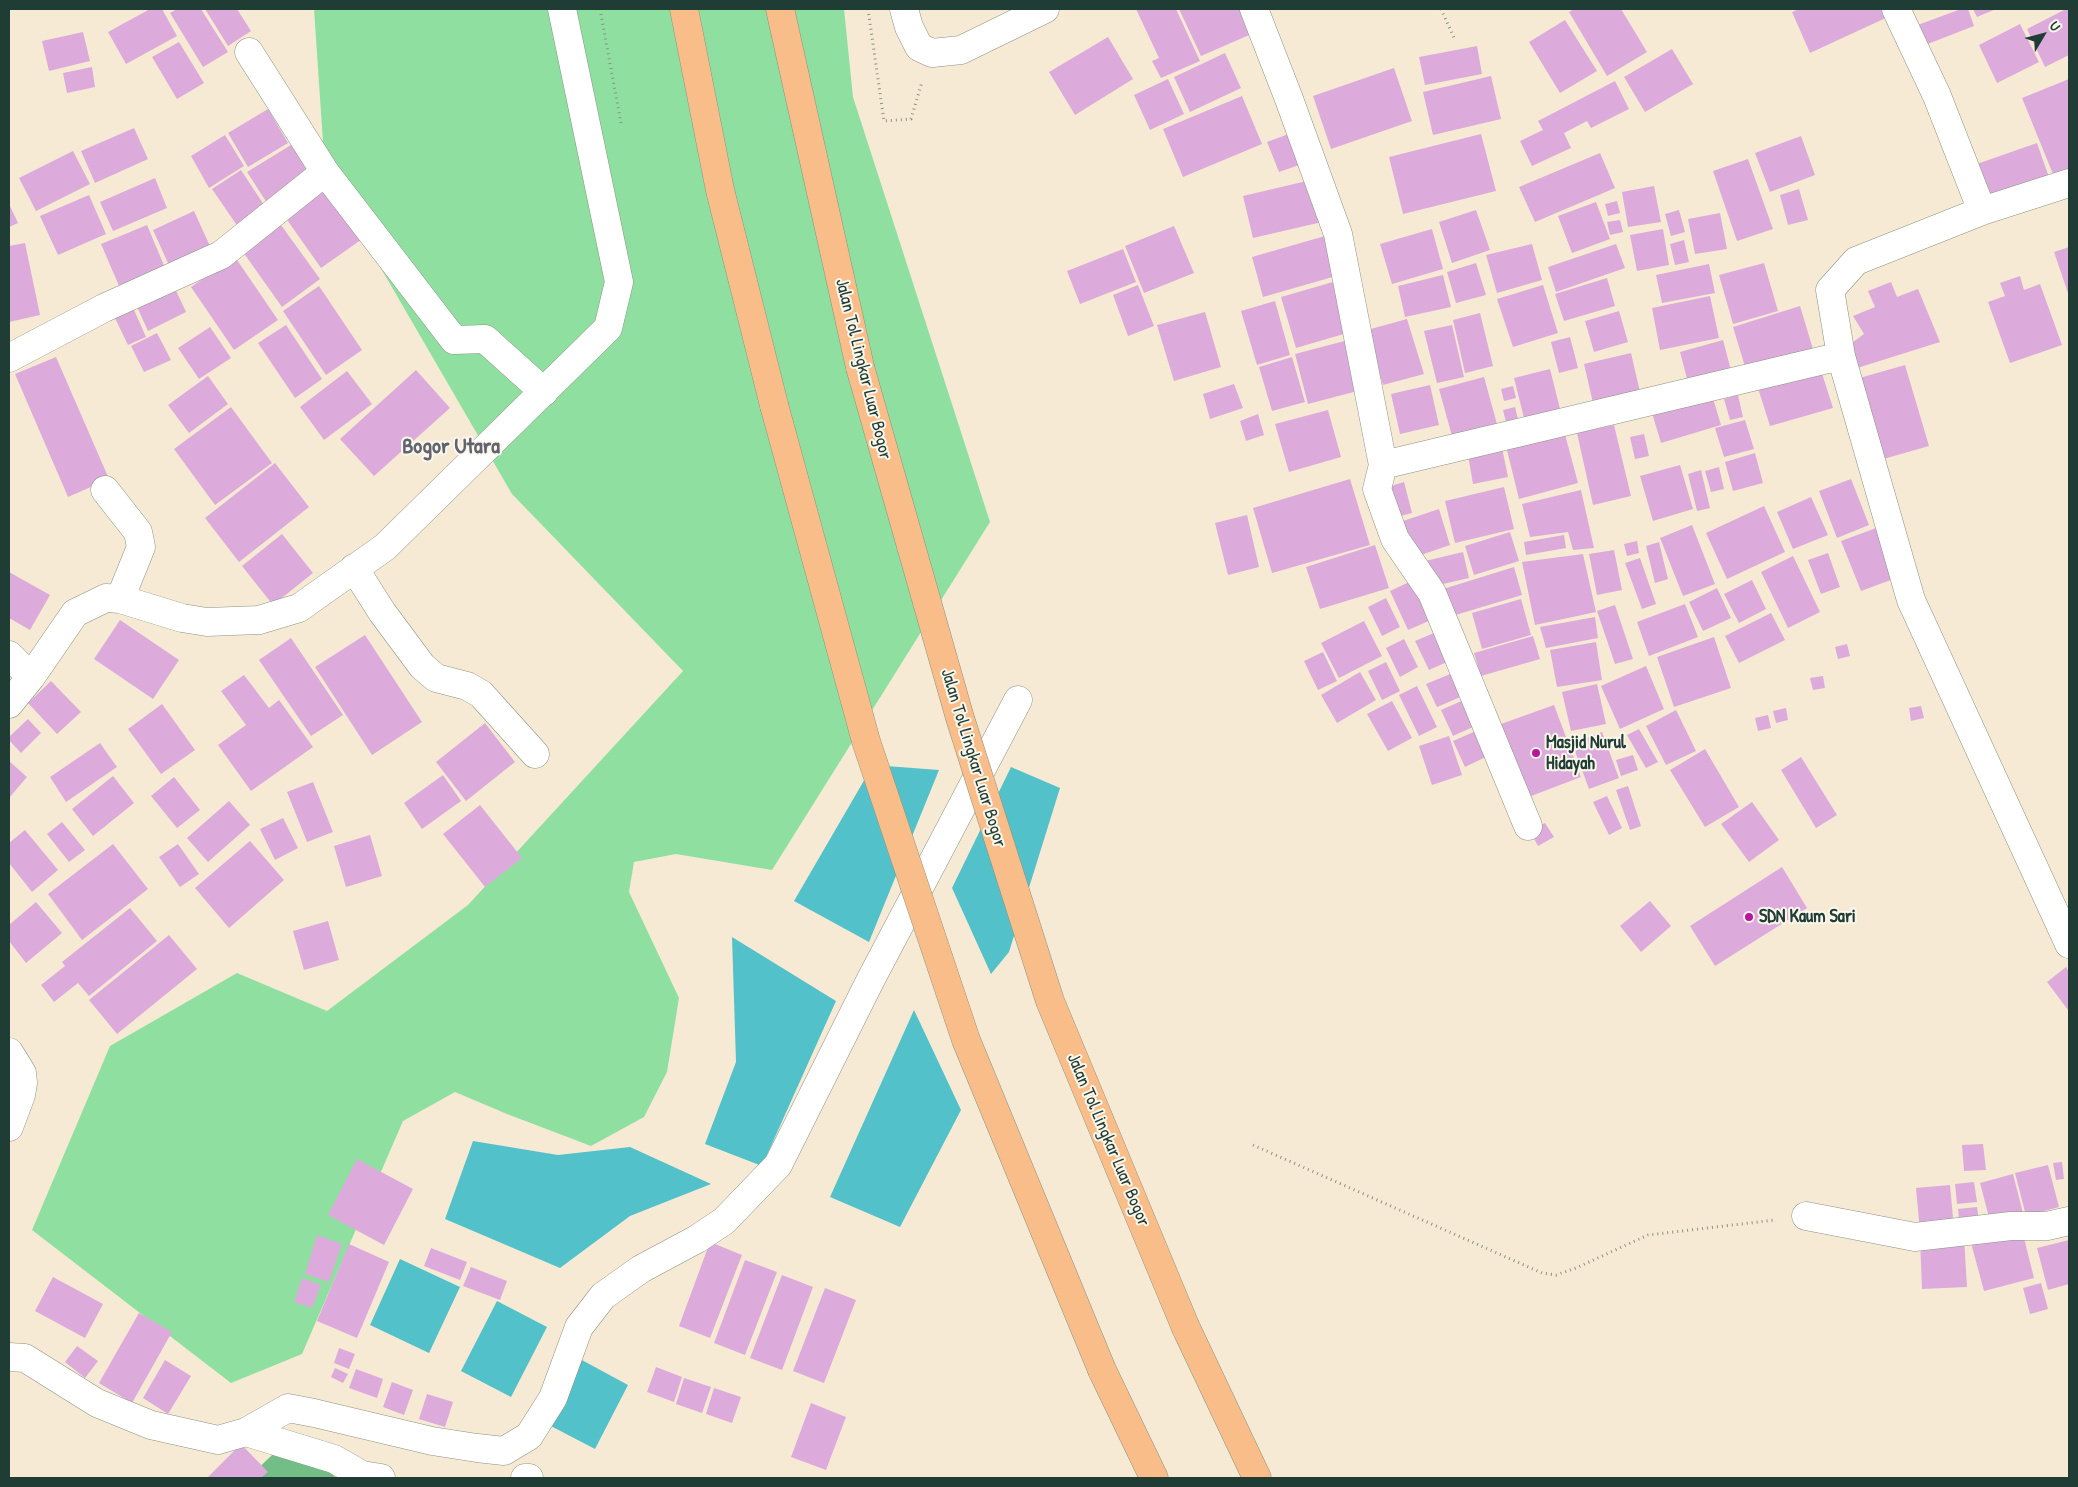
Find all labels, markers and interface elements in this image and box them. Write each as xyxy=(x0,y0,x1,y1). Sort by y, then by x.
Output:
north arrow xyxy=(2018,10,2068,60)
text: U xyxy=(2045,17,2065,34)
street label: Jalan Tol Lingkar Luar Bogor xyxy=(830,276,896,462)
district label: Bogor Utara xyxy=(402,434,500,460)
street label: Jalan Tol Lingkar Luar Bogor xyxy=(936,666,1010,850)
place label: Masjid Nurul Hidayah xyxy=(1546,732,1626,774)
marker: Masjid Nurul Hidayah xyxy=(1530,747,1542,759)
place label: SDN Kaum Sari xyxy=(1759,906,1856,928)
marker: SDN Kaum Sari xyxy=(1743,911,1755,923)
street label: Jalan Tol Lingkar Luar Bogor xyxy=(1062,1050,1154,1230)

